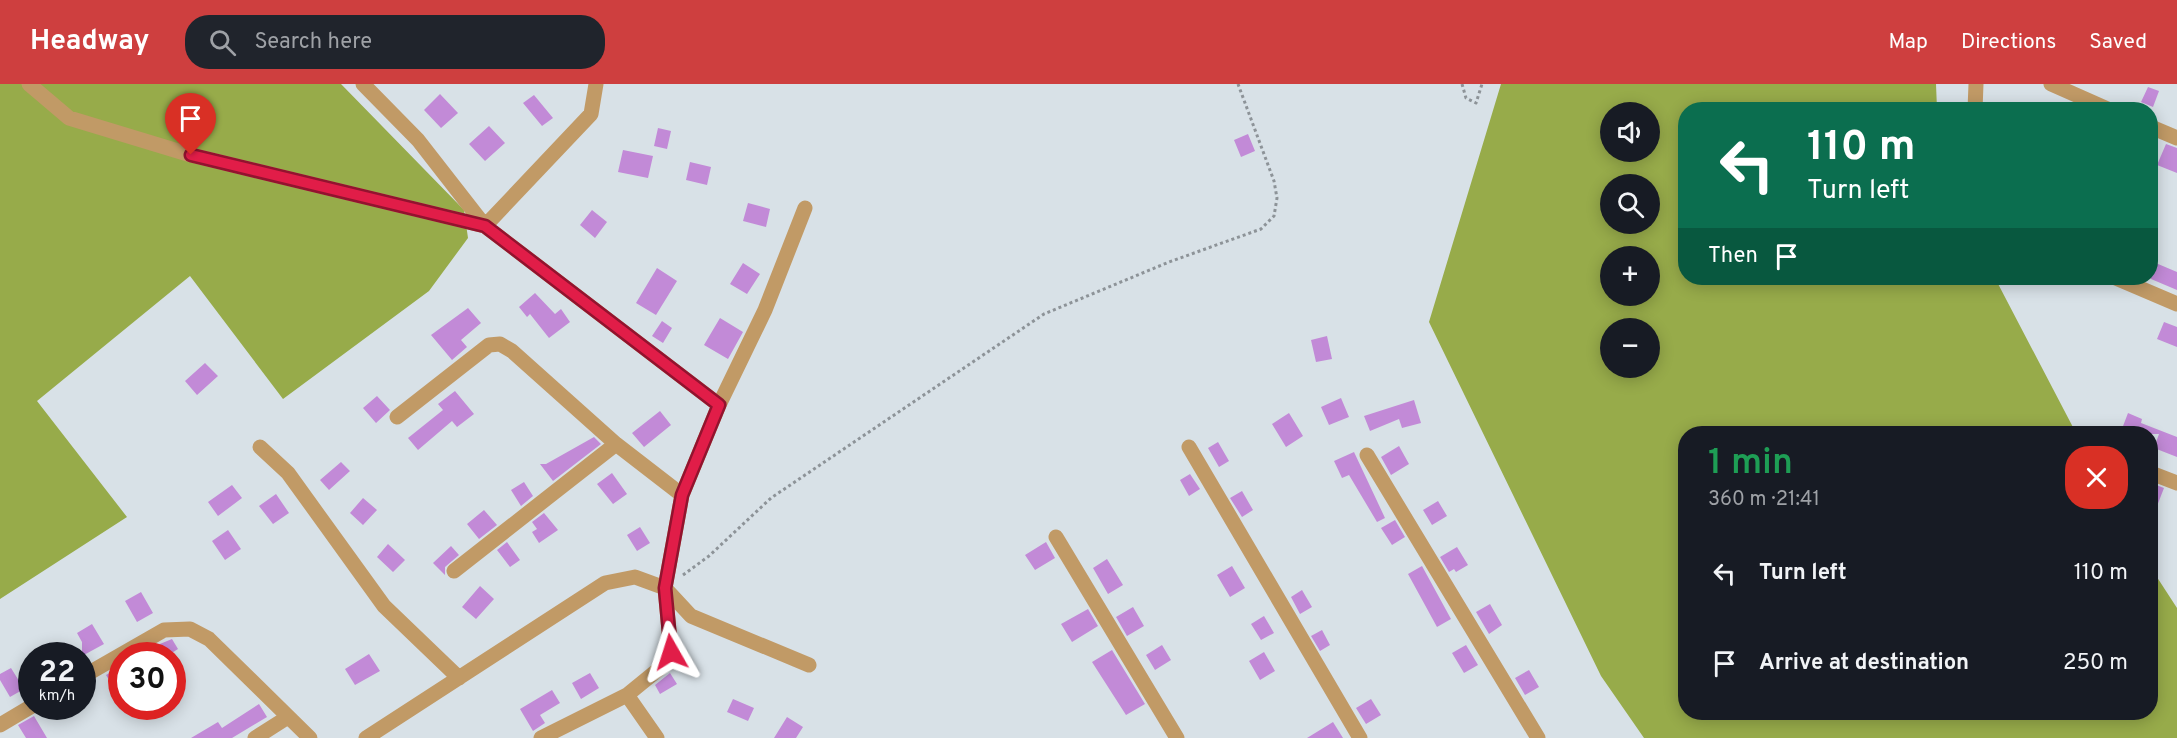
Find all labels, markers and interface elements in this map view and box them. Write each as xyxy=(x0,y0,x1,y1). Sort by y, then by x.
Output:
search box xyxy=(185,15,605,69)
text: Headway xyxy=(30,24,149,60)
icon: search xyxy=(206,26,239,59)
text: Search here xyxy=(254,29,372,56)
text: Map xyxy=(1888,29,1928,56)
text: Directions xyxy=(1961,29,2056,56)
text: Saved xyxy=(2089,29,2147,56)
pin xyxy=(165,93,216,155)
icon: arrive xyxy=(174,102,207,135)
map controls xyxy=(1600,102,1660,378)
button: sound xyxy=(1600,102,1660,162)
text: 110 m xyxy=(1807,122,1916,175)
icon: left xyxy=(1708,126,1786,204)
button: search xyxy=(1600,174,1660,234)
text: Turn left xyxy=(1807,174,1909,208)
icon: arrive xyxy=(1770,240,1803,273)
text: Then xyxy=(1708,243,1758,270)
button: + xyxy=(1600,246,1660,306)
button: − xyxy=(1600,318,1660,378)
text: 1 min xyxy=(1708,441,1793,487)
button: close xyxy=(2065,446,2128,509)
text: 360 m · 21:41 xyxy=(1708,487,1820,513)
icon: left xyxy=(1708,557,1741,590)
text: Turn left xyxy=(1759,560,1847,587)
text: 110 m xyxy=(2074,560,2128,587)
position arrow xyxy=(639,620,703,684)
speed limit sign: 30 xyxy=(108,642,186,720)
icon: arrive xyxy=(1708,647,1741,680)
text: Arrive at destination xyxy=(1759,650,1969,677)
text: 250 m xyxy=(2063,650,2128,677)
text: 22 xyxy=(39,655,75,692)
text: km/h xyxy=(39,687,75,706)

